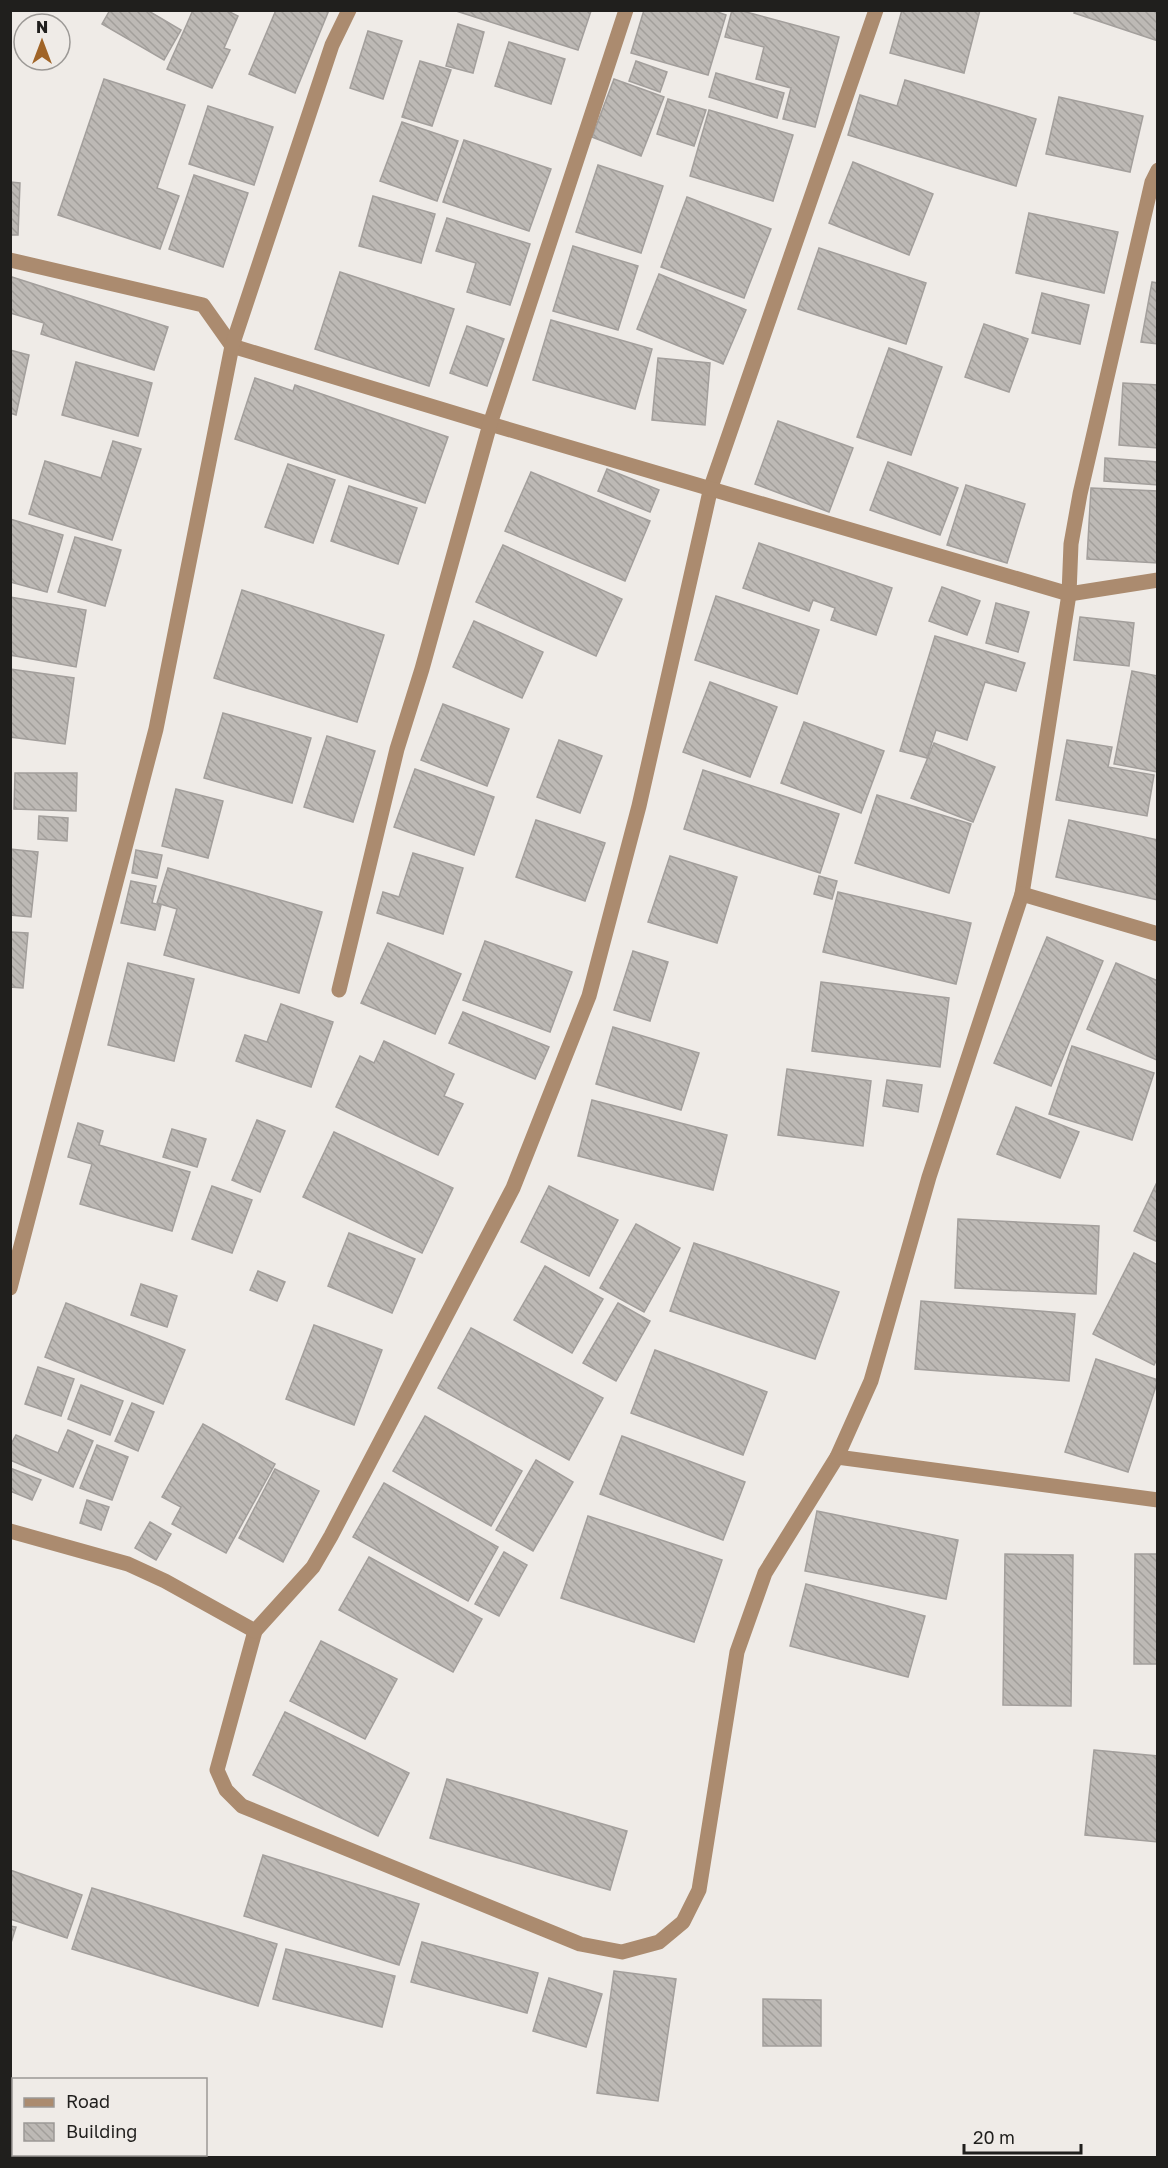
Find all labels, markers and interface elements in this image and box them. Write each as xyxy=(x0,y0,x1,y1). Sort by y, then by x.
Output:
north arrow xyxy=(12,12,72,72)
text: N xyxy=(36,17,48,37)
legend xyxy=(12,2078,207,2156)
text: Road xyxy=(66,2090,110,2112)
scale bar xyxy=(964,2117,1081,2155)
text: Building xyxy=(66,2120,137,2142)
text: 20 m xyxy=(973,2126,1015,2148)

